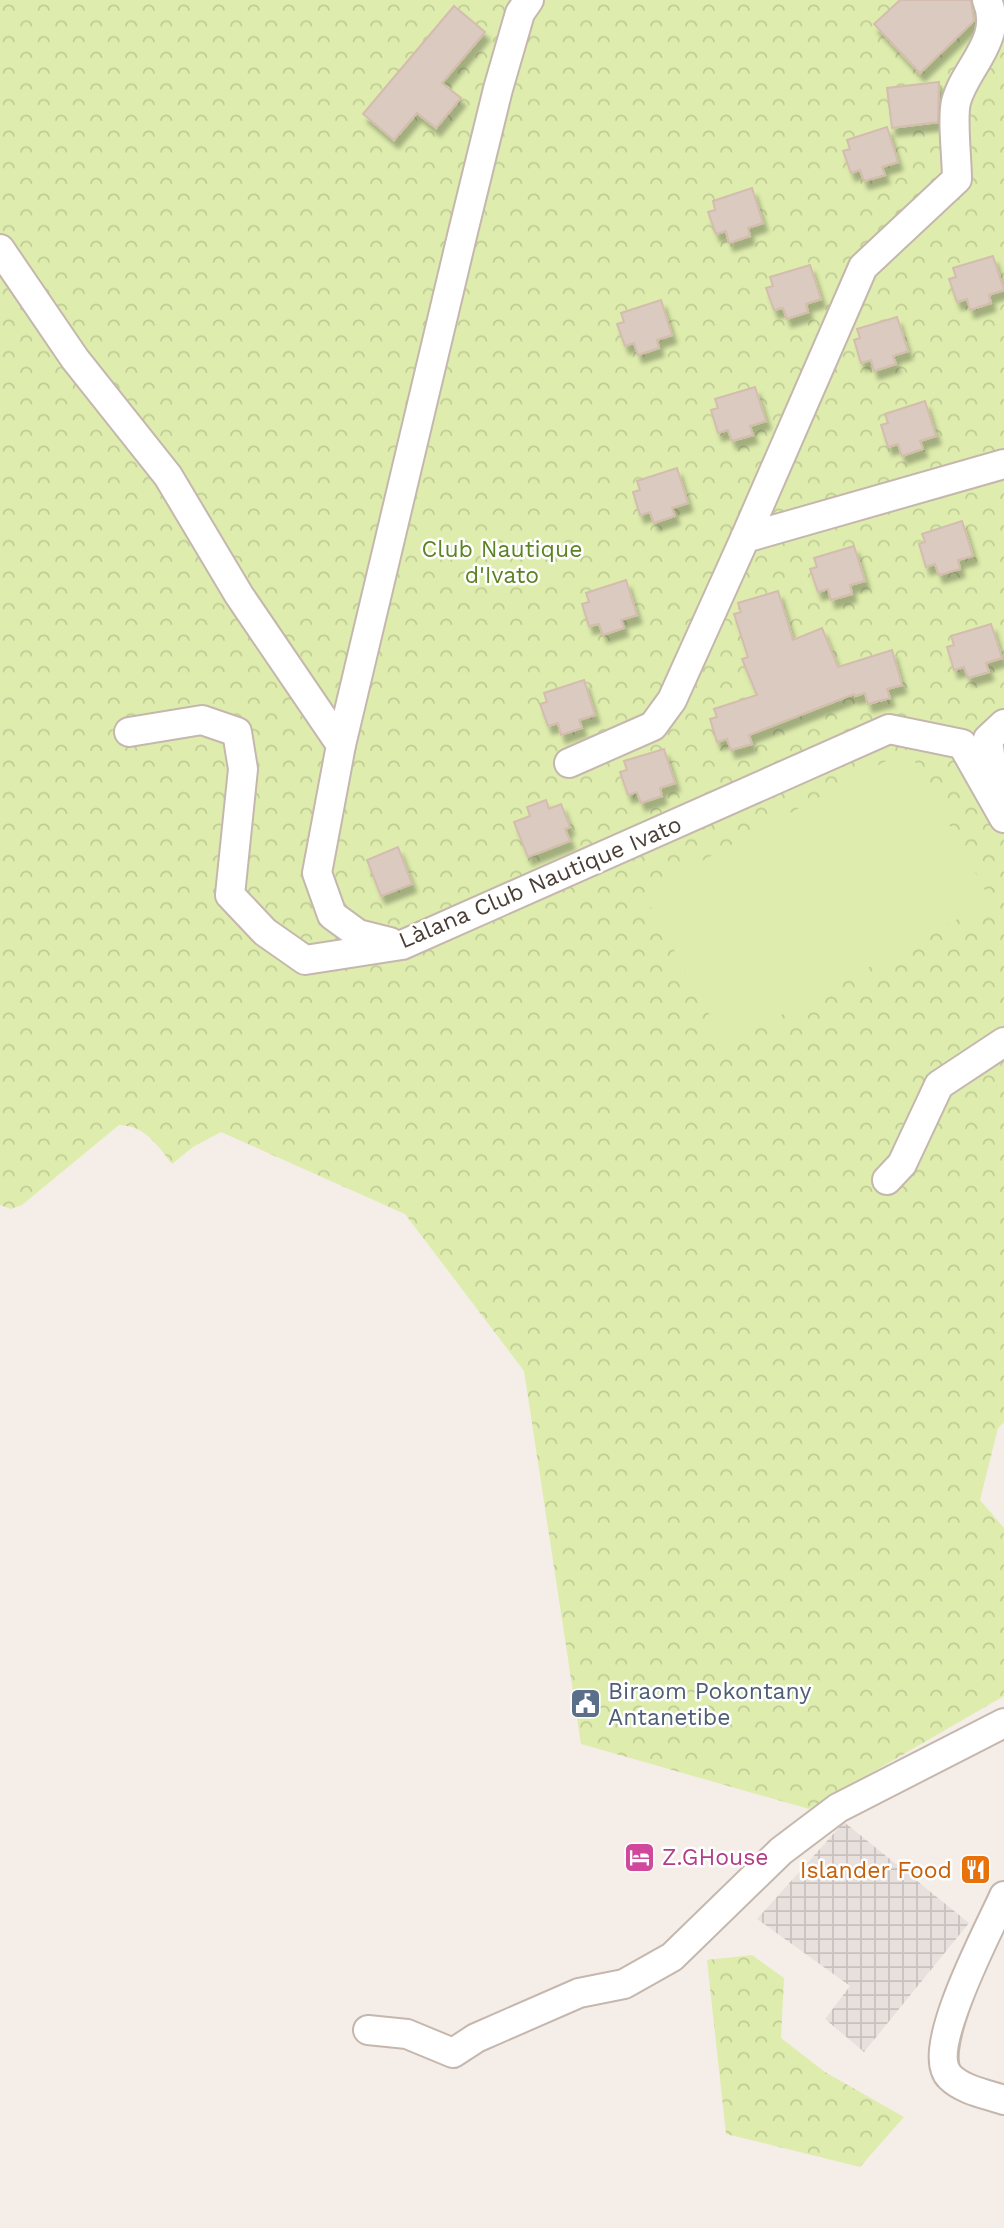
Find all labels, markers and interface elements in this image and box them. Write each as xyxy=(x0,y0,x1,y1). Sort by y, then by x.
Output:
park label: Club Nautique d'Ivato xyxy=(422,536,582,589)
street label: Làlana Club Nautique Ivato xyxy=(395,811,686,954)
place label: Biraom Pokontany Antanetibe xyxy=(608,1678,811,1731)
public building icon: Biraom Pokontany Antanetibe xyxy=(568,1687,602,1721)
hotel icon: Z.GHouse xyxy=(622,1840,656,1874)
place label: Z.GHouse xyxy=(662,1844,769,1871)
restaurant icon: Islander Food xyxy=(958,1853,992,1887)
place label: Islander Food xyxy=(800,1857,952,1884)

